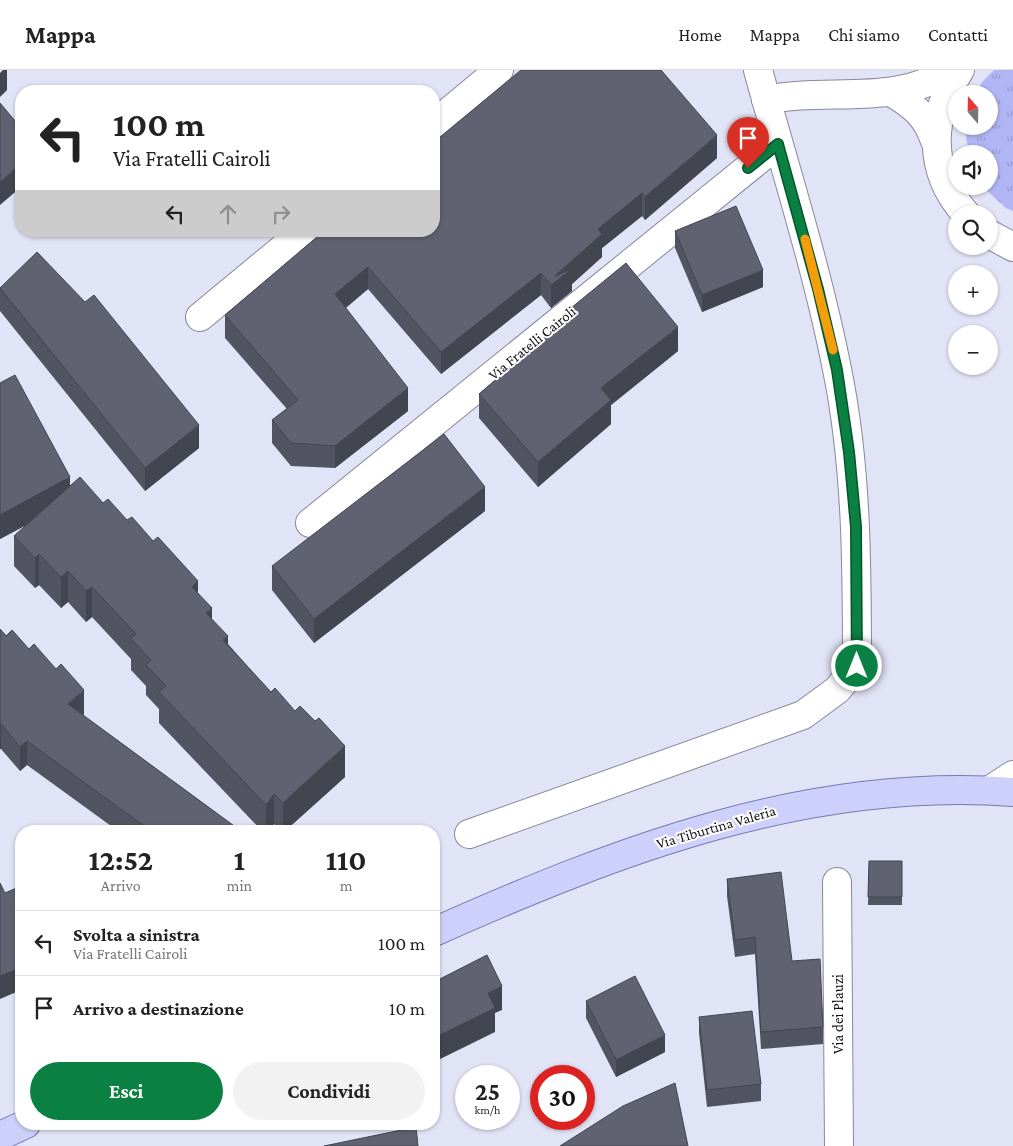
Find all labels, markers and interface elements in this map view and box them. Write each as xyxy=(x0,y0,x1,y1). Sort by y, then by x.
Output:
text: Mappa xyxy=(25,21,96,48)
text: Home xyxy=(679,25,722,45)
text: Mappa xyxy=(750,25,800,45)
text: Chi siamo xyxy=(828,25,900,45)
text: Contatti xyxy=(928,25,988,45)
north arrow xyxy=(948,85,998,135)
map controls xyxy=(948,85,998,375)
icon: left xyxy=(30,105,95,170)
text: 100 m xyxy=(113,105,205,144)
pin xyxy=(727,117,769,168)
icon: arrive xyxy=(734,124,762,152)
button: sound xyxy=(948,145,998,195)
text: Via Fratelli Cairoli xyxy=(113,146,270,171)
icon: left xyxy=(161,200,189,228)
icon: ahead xyxy=(214,200,242,228)
icon: right xyxy=(267,200,295,228)
button: search xyxy=(948,205,998,255)
button: + xyxy=(948,265,998,315)
street label: Via Fratelli Cairoli xyxy=(485,303,579,383)
button: − xyxy=(948,325,998,375)
position arrow xyxy=(830,639,882,691)
street label: Via Tiburtina Valeria xyxy=(655,802,778,852)
text: 12:52 xyxy=(89,843,153,876)
text: 1 xyxy=(234,843,245,876)
text: 110 xyxy=(326,843,366,876)
text: Arrivo xyxy=(101,877,141,894)
text: min xyxy=(227,877,252,894)
text: m xyxy=(340,877,353,894)
text: Svolta a sinistra xyxy=(73,924,200,945)
icon: left xyxy=(30,929,58,957)
text: 100 m xyxy=(378,933,425,954)
text: Via Fratelli Cairoli xyxy=(73,945,187,962)
street label: Via dei Plauzi xyxy=(830,974,846,1054)
icon: arrive xyxy=(30,994,58,1022)
text: Arrivo a destinazione xyxy=(73,998,244,1019)
text: 10 m xyxy=(389,998,425,1019)
button: Esci xyxy=(30,1062,223,1120)
button: Condividi xyxy=(233,1062,425,1120)
speed limit sign: 30 xyxy=(530,1065,595,1130)
text: 25 xyxy=(475,1078,500,1105)
text: km/h xyxy=(475,1103,500,1117)

